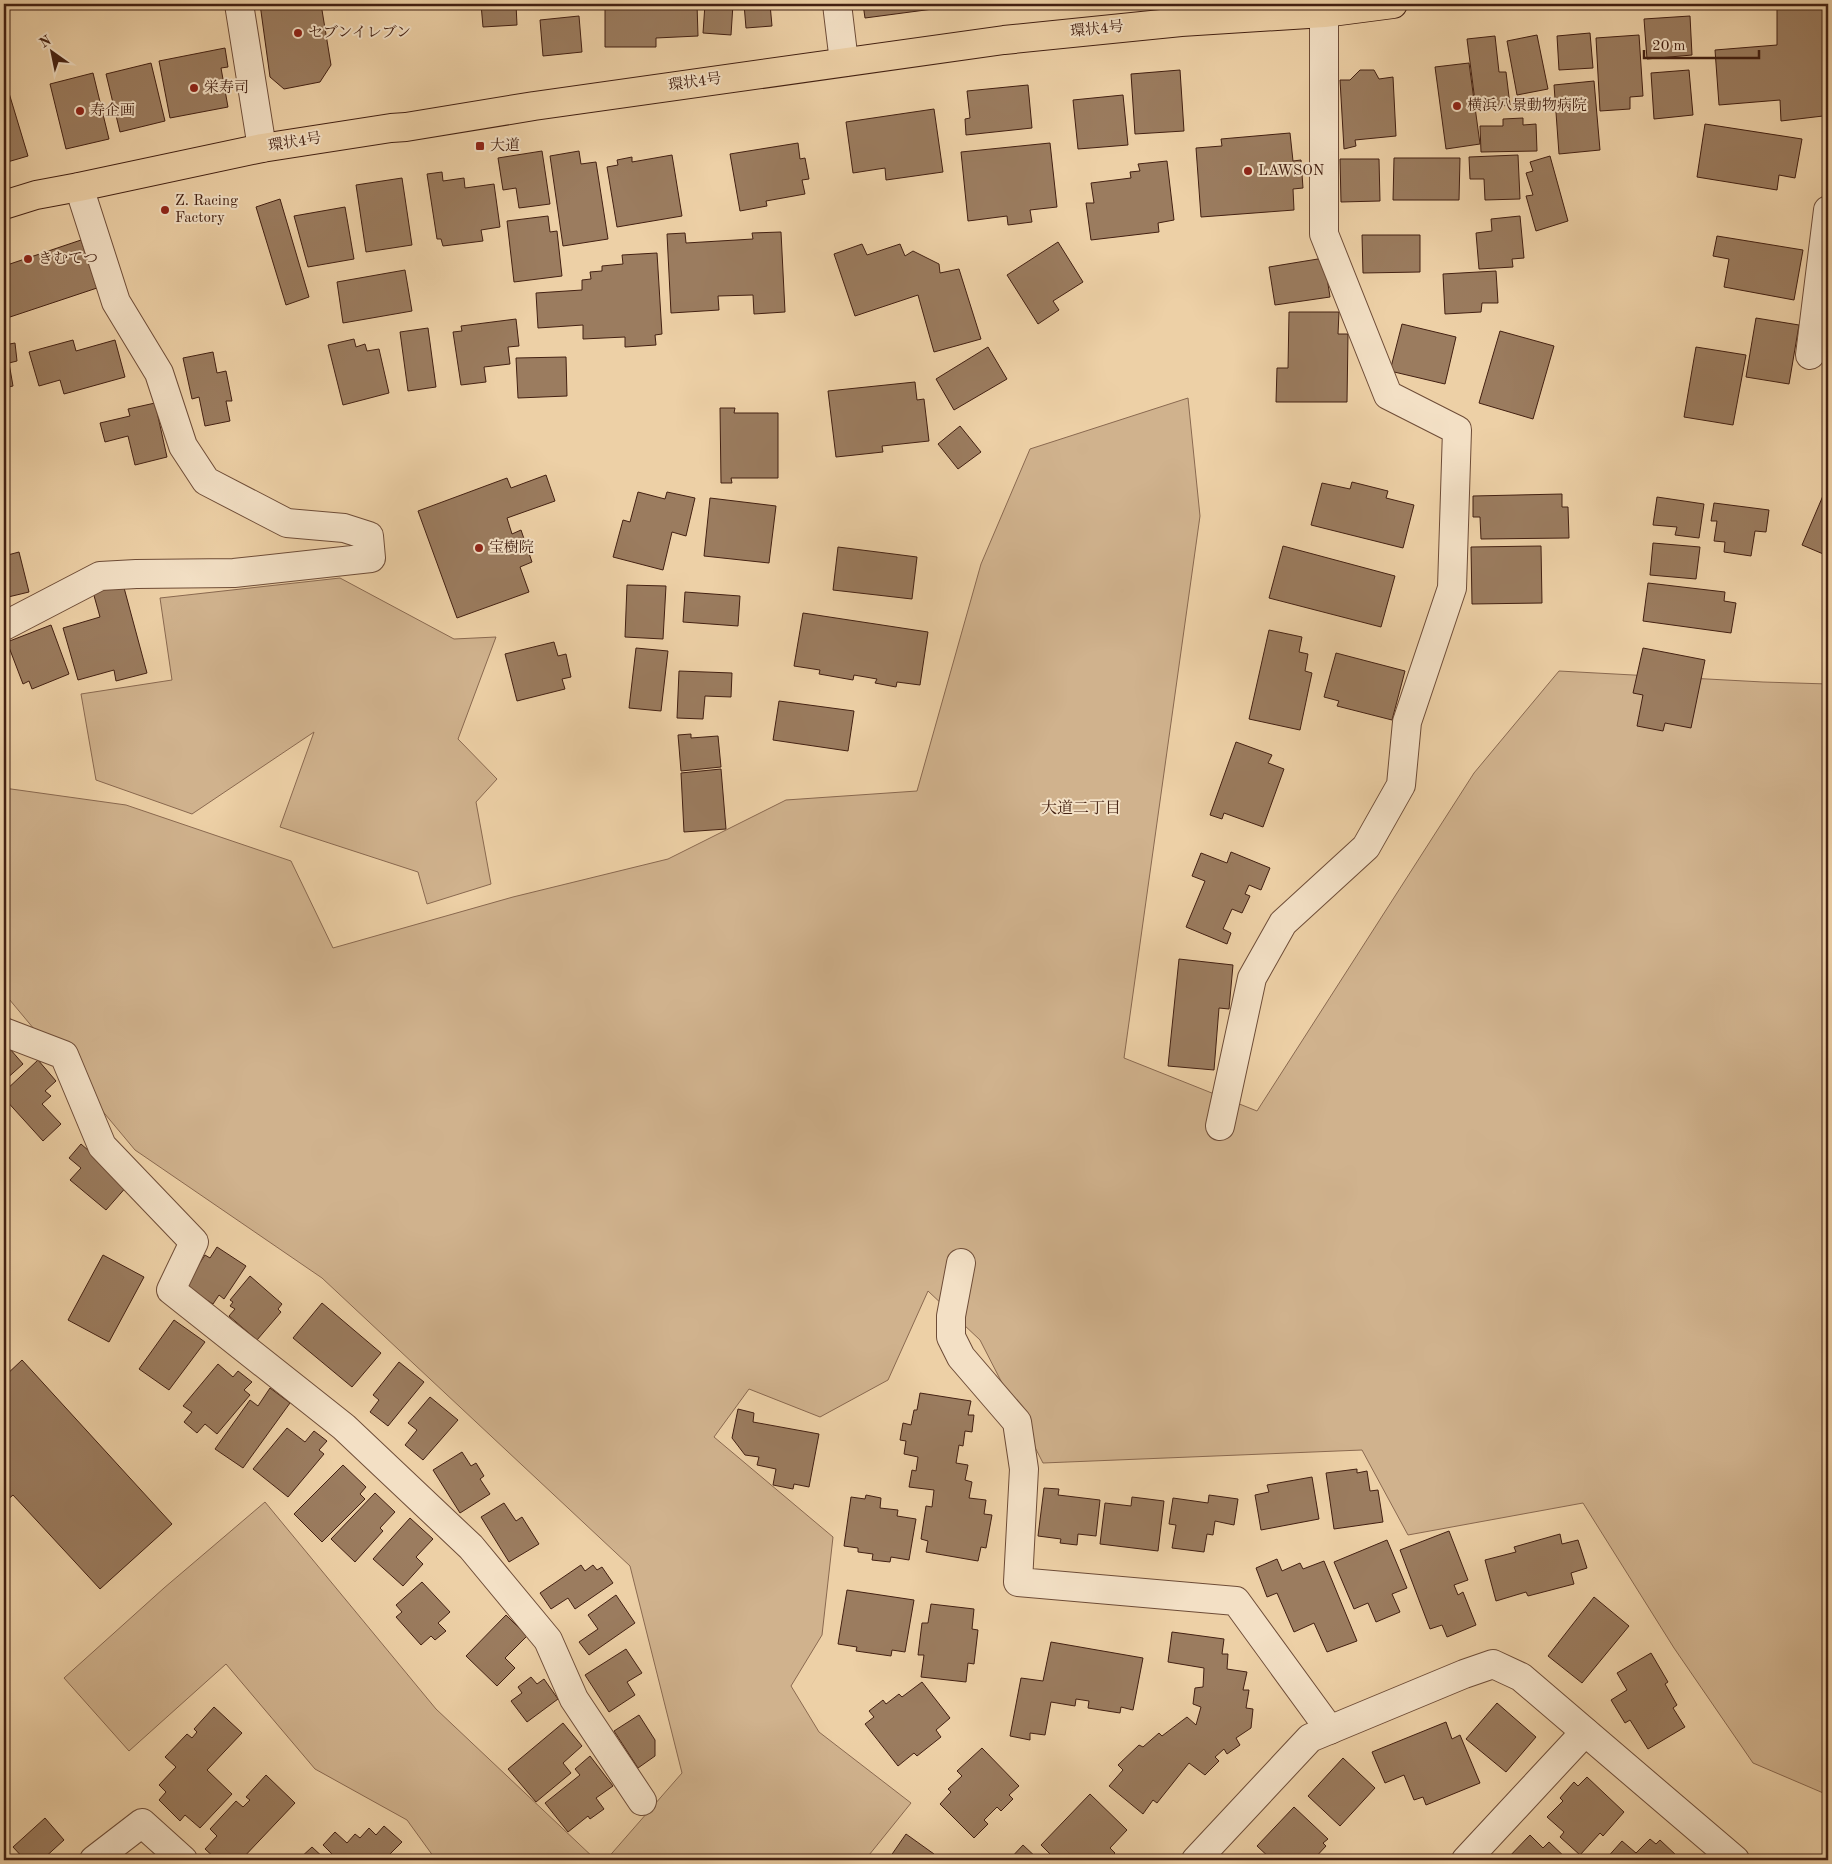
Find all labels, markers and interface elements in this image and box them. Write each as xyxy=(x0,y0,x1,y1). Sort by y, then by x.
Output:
street label: 環状4号 xyxy=(1069,18,1124,40)
place label: セブンイレブン xyxy=(308,24,411,41)
marker: セブンイレブン xyxy=(292,27,304,39)
north arrow xyxy=(28,28,78,78)
scale bar xyxy=(1644,28,1760,60)
text: N xyxy=(37,33,54,51)
text: 20 m xyxy=(1652,39,1686,54)
street label: 環状4号 xyxy=(667,70,723,94)
place label: 栄寿司 xyxy=(204,79,249,96)
marker: 栄寿司 xyxy=(188,82,200,94)
place label: 横浜八景動物病院 xyxy=(1467,97,1587,114)
marker: 横浜八景動物病院 xyxy=(1451,100,1463,112)
place label: 寿企画 xyxy=(90,102,135,119)
marker: 寿企画 xyxy=(74,105,86,117)
street label: 環状4号 xyxy=(267,129,323,155)
place label: 大道 xyxy=(490,137,520,154)
marker: 大道 xyxy=(474,140,486,152)
place label: LAWSON xyxy=(1258,164,1325,179)
marker: LAWSON xyxy=(1242,165,1254,177)
place label: Z. Racing Factory xyxy=(175,194,238,226)
marker: Z. Racing Factory xyxy=(159,204,171,216)
place label: きむてつ xyxy=(38,251,98,267)
marker: きむてつ xyxy=(22,253,34,265)
place label: 宝樹院 xyxy=(489,539,534,556)
marker: 宝樹院 xyxy=(473,542,485,554)
district label: 大道二丁目 xyxy=(1041,799,1121,817)

